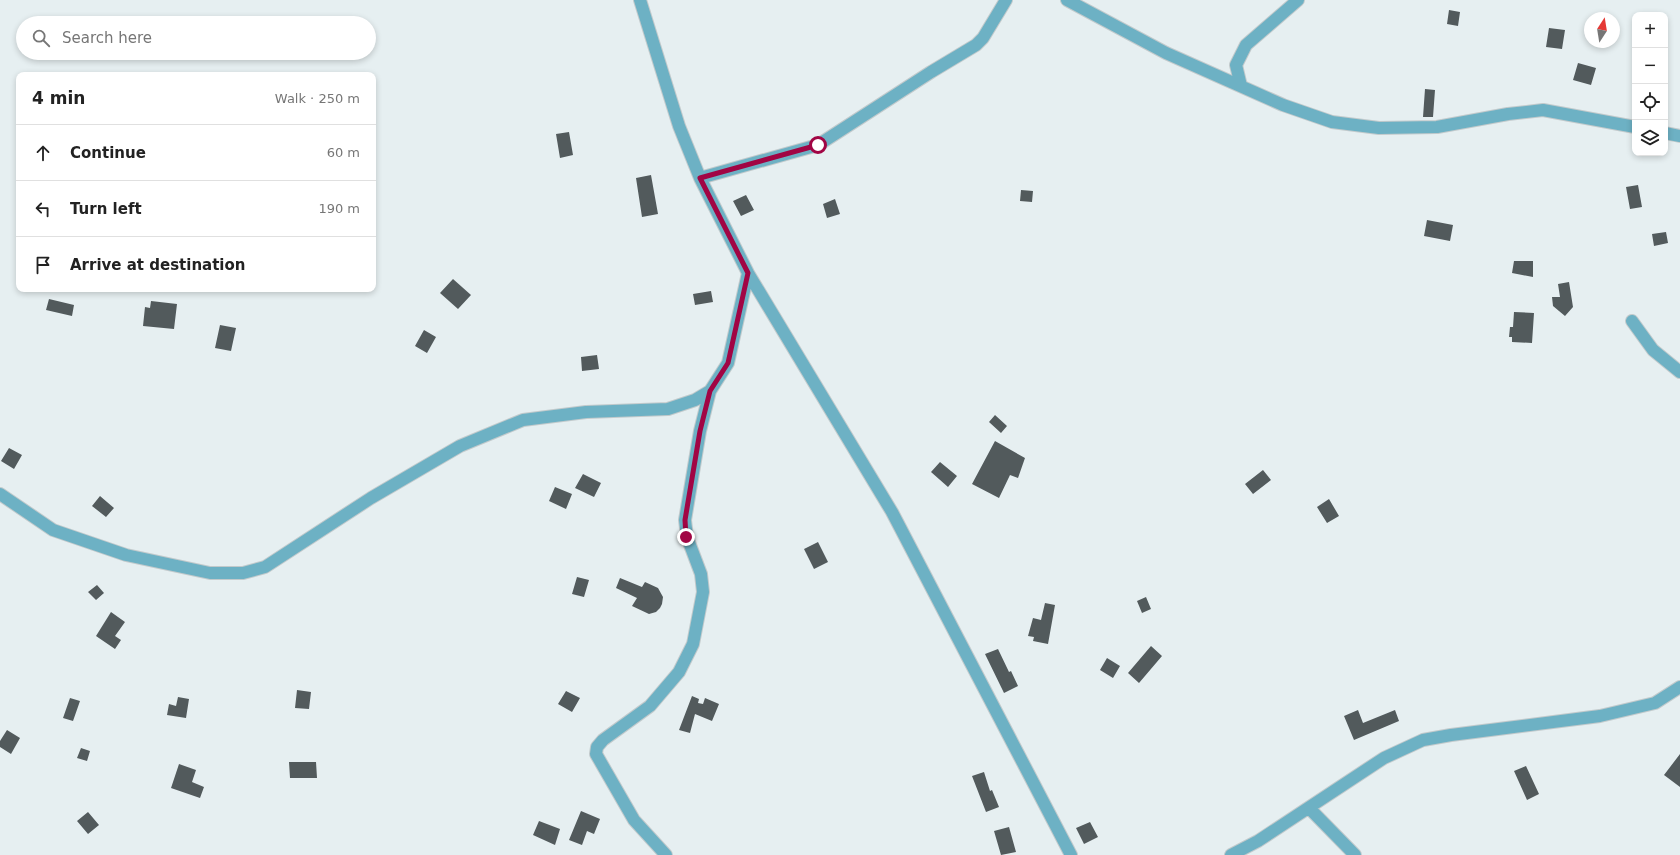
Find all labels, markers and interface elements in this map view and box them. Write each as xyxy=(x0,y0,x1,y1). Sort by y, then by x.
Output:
north arrow xyxy=(1584,12,1620,48)
map controls xyxy=(1632,12,1668,156)
button: + xyxy=(1632,12,1668,48)
search box xyxy=(16,16,376,60)
icon: search xyxy=(30,27,52,49)
text: Search here xyxy=(62,29,152,47)
button: − xyxy=(1632,48,1668,84)
button: locate xyxy=(1632,84,1668,120)
text: 4 min xyxy=(32,88,85,108)
text: Walk · 250 m xyxy=(275,91,360,106)
button: layers xyxy=(1632,120,1668,156)
route start xyxy=(809,136,827,154)
icon: ahead xyxy=(32,142,54,164)
text: Continue xyxy=(70,144,146,162)
text: 60 m xyxy=(327,145,360,160)
icon: left xyxy=(32,198,54,220)
text: Turn left xyxy=(70,200,142,218)
text: 190 m xyxy=(318,201,360,216)
icon: arrive xyxy=(32,254,54,276)
text: Arrive at destination xyxy=(70,256,245,274)
route end xyxy=(677,528,695,546)

